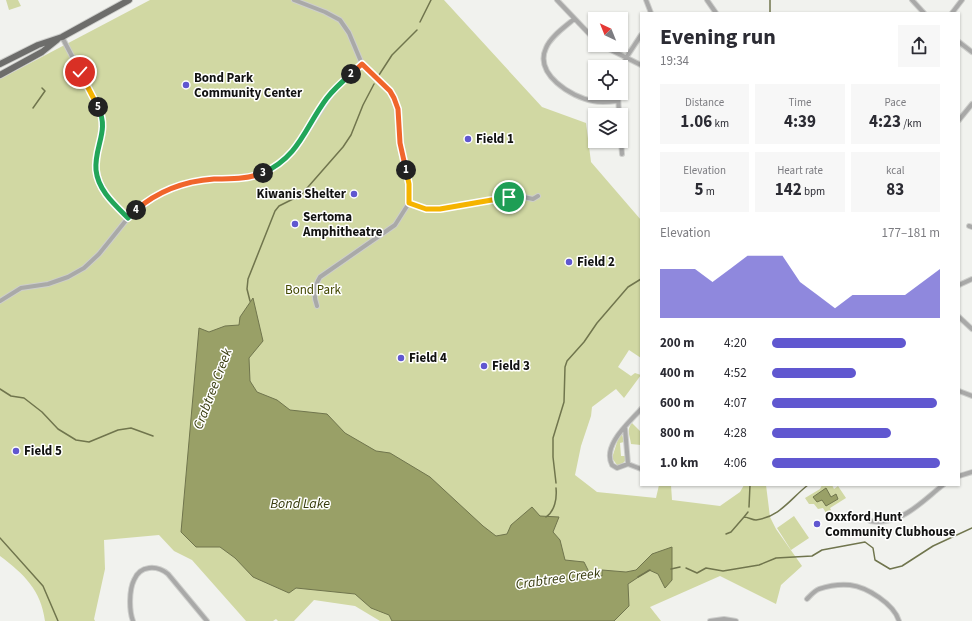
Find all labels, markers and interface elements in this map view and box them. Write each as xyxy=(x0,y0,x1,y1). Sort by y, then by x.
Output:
north arrow xyxy=(588,12,628,52)
map controls xyxy=(588,12,628,148)
text: Evening run xyxy=(660,21,776,53)
button: share xyxy=(898,25,940,67)
text: 19:34 xyxy=(660,52,689,70)
pin xyxy=(63,55,97,89)
button: locate xyxy=(588,60,628,100)
icon: check xyxy=(69,61,91,83)
pin: 2 xyxy=(341,64,361,84)
text: 2 xyxy=(348,66,354,81)
place label: Bond Park Community Center xyxy=(194,69,303,102)
marker: Bond Park Community Center xyxy=(181,80,191,90)
text: Distance xyxy=(685,95,724,110)
text: Time xyxy=(788,95,812,110)
text: Pace xyxy=(885,95,906,110)
pin: 5 xyxy=(88,97,108,117)
text: 5 xyxy=(95,99,101,114)
button: layers xyxy=(588,108,628,148)
text: 1.06 xyxy=(680,110,712,134)
text: 4:39 xyxy=(784,110,816,134)
text: 4:23 xyxy=(869,110,901,134)
text: km xyxy=(712,116,729,131)
text: /km xyxy=(901,116,922,131)
place label: Field 1 xyxy=(476,130,514,148)
marker: Field 1 xyxy=(463,134,473,144)
pin: 1 xyxy=(396,160,416,180)
text: 1 xyxy=(403,162,409,177)
pin: 3 xyxy=(253,163,273,183)
text: Elevation xyxy=(683,163,726,178)
text: Heart rate xyxy=(777,163,823,178)
text: kcal xyxy=(886,163,905,178)
text: 3 xyxy=(260,165,266,180)
text: 5 xyxy=(695,178,703,202)
text: 142 xyxy=(775,178,802,202)
text: 83 xyxy=(886,178,904,202)
pin xyxy=(492,180,526,214)
text: m xyxy=(703,184,715,199)
text: bpm xyxy=(802,184,825,199)
place label: Kiwanis Shelter xyxy=(256,185,347,203)
icon: arrive xyxy=(498,186,520,208)
marker: Kiwanis Shelter xyxy=(349,189,359,199)
pin: 4 xyxy=(126,200,146,220)
text: 4 xyxy=(133,202,139,217)
place label: Sertoma Amphitheatre xyxy=(302,208,383,241)
marker: Sertoma Amphitheatre xyxy=(290,219,300,229)
text: Elevation xyxy=(660,224,711,242)
text: 177–181 m xyxy=(882,224,940,242)
place label: Field 2 xyxy=(577,253,615,271)
marker: Field 2 xyxy=(564,257,574,267)
park label: Bond Park xyxy=(285,281,342,299)
text: 200 m xyxy=(660,334,694,352)
text: 4:20 xyxy=(724,334,747,352)
water label: Crabtree Creek xyxy=(188,345,238,432)
place label: Field 4 xyxy=(409,349,447,367)
marker: Field 4 xyxy=(396,353,406,363)
place label: Field 3 xyxy=(492,357,530,375)
marker: Field 3 xyxy=(479,361,489,371)
text: 400 m xyxy=(660,364,694,382)
text: 4:52 xyxy=(724,364,747,382)
text: 600 m xyxy=(660,394,694,412)
text: 4:07 xyxy=(724,394,747,412)
text: 800 m xyxy=(660,424,694,442)
text: 4:28 xyxy=(724,424,747,442)
place label: Field 5 xyxy=(24,442,62,460)
marker: Field 5 xyxy=(11,446,21,456)
text: 1.0 km xyxy=(660,454,699,472)
text: 4:06 xyxy=(724,454,747,472)
water label: Bond Lake xyxy=(270,494,330,514)
place label: Oxxford Hunt Community Clubhouse xyxy=(825,508,956,541)
marker: Oxxford Hunt Community Clubhouse xyxy=(812,519,822,529)
water label: Crabtree Creek xyxy=(514,563,602,595)

